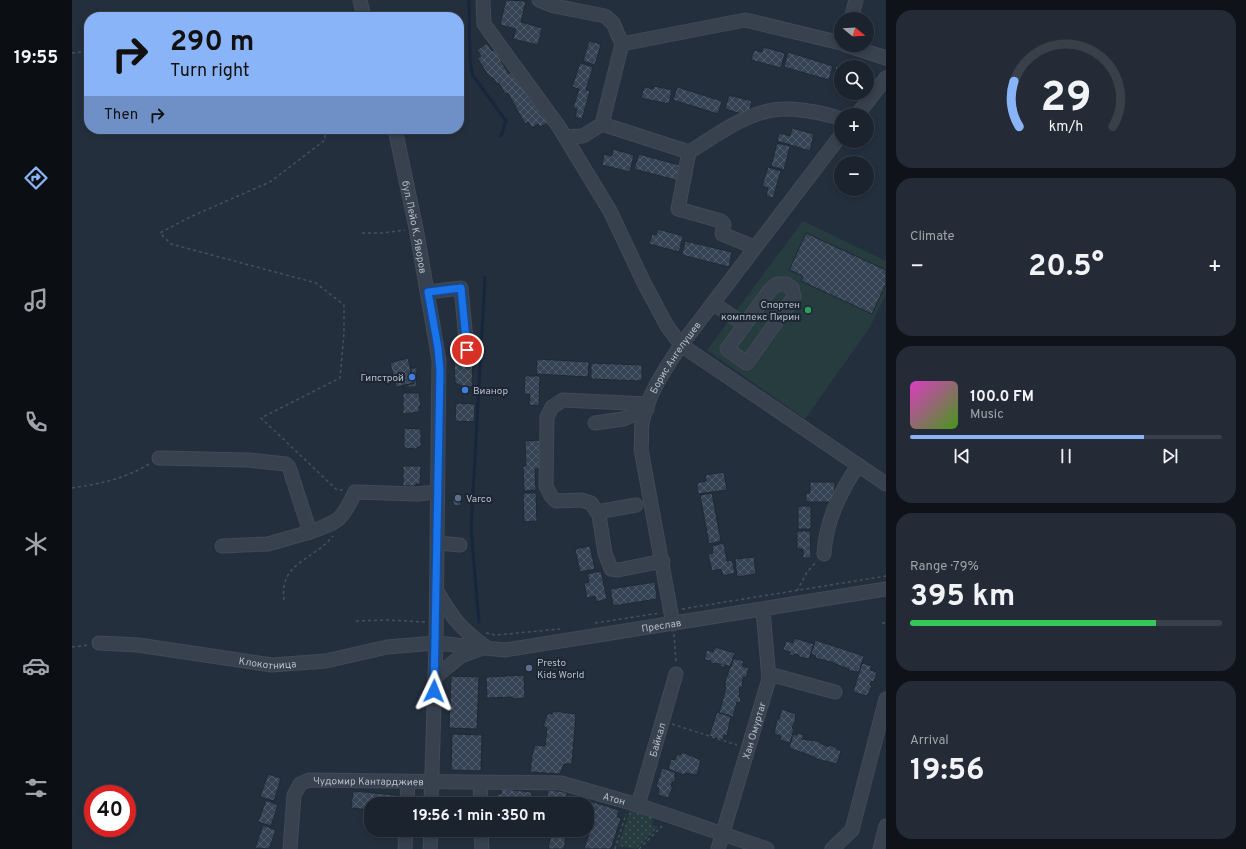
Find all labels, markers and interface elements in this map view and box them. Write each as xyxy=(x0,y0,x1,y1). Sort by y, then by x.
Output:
north arrow xyxy=(834,12,874,52)
map controls xyxy=(834,12,874,196)
text: 290 m xyxy=(170,25,254,61)
icon: right xyxy=(104,28,156,80)
text: 19:55 xyxy=(14,47,58,70)
text: Turn right xyxy=(170,60,250,83)
button: search xyxy=(834,60,874,100)
text: 29 xyxy=(1041,73,1092,126)
icon: right xyxy=(146,104,168,126)
text: Then xyxy=(104,106,138,125)
button: + xyxy=(834,108,874,148)
text: km/h xyxy=(1049,117,1083,135)
button: − xyxy=(834,156,874,196)
icon: directions xyxy=(22,164,50,192)
street label: бул. Пейо К. Яворов xyxy=(398,180,429,275)
text: Climate xyxy=(910,229,955,245)
text: 20.5° xyxy=(1028,249,1104,286)
text: − xyxy=(910,254,924,281)
text: + xyxy=(1208,254,1222,281)
icon: music xyxy=(22,286,50,314)
place label: Спортен комплекс Пирин xyxy=(721,299,800,324)
marker: Спортен комплекс Пирин xyxy=(803,305,813,315)
street label: Борис Ангелушев xyxy=(648,319,705,396)
pin xyxy=(450,333,484,367)
icon: arrive xyxy=(456,339,478,361)
place label: Гипстрой xyxy=(360,372,404,385)
marker: Гипстрой xyxy=(407,372,417,382)
marker: Вианор xyxy=(460,385,470,395)
place label: Вианор xyxy=(473,385,508,398)
text: 100.0 FM xyxy=(970,388,1034,407)
text: Music xyxy=(970,407,1004,423)
icon: phone xyxy=(22,408,50,436)
icon: previous xyxy=(951,445,973,467)
icon: pause xyxy=(1055,445,1077,467)
icon: next xyxy=(1159,445,1181,467)
marker: Varco xyxy=(453,493,463,503)
place label: Varco xyxy=(466,493,492,506)
icon: climate xyxy=(22,530,50,558)
text: Range · 79% xyxy=(910,559,979,575)
text: 395 km xyxy=(910,579,1015,616)
street label: Преслав xyxy=(641,617,682,636)
icon: car xyxy=(22,652,50,680)
street label: Клокотница xyxy=(238,655,297,673)
place label: Presto Kids World xyxy=(537,657,584,682)
marker: Presto Kids World xyxy=(524,663,534,673)
position arrow xyxy=(413,670,455,712)
street label: Хан Омуртаг xyxy=(740,701,770,761)
street label: Байкал xyxy=(647,721,670,759)
text: Arrival xyxy=(910,733,949,749)
text: 19:56 xyxy=(910,753,985,790)
icon: filters xyxy=(22,774,50,802)
street label: Чудомир Кантарджиев xyxy=(313,775,424,789)
speed limit sign: 40 xyxy=(84,785,136,837)
street label: Атон xyxy=(601,790,627,809)
text: 19:56 · 1 min · 350 m xyxy=(412,807,546,826)

